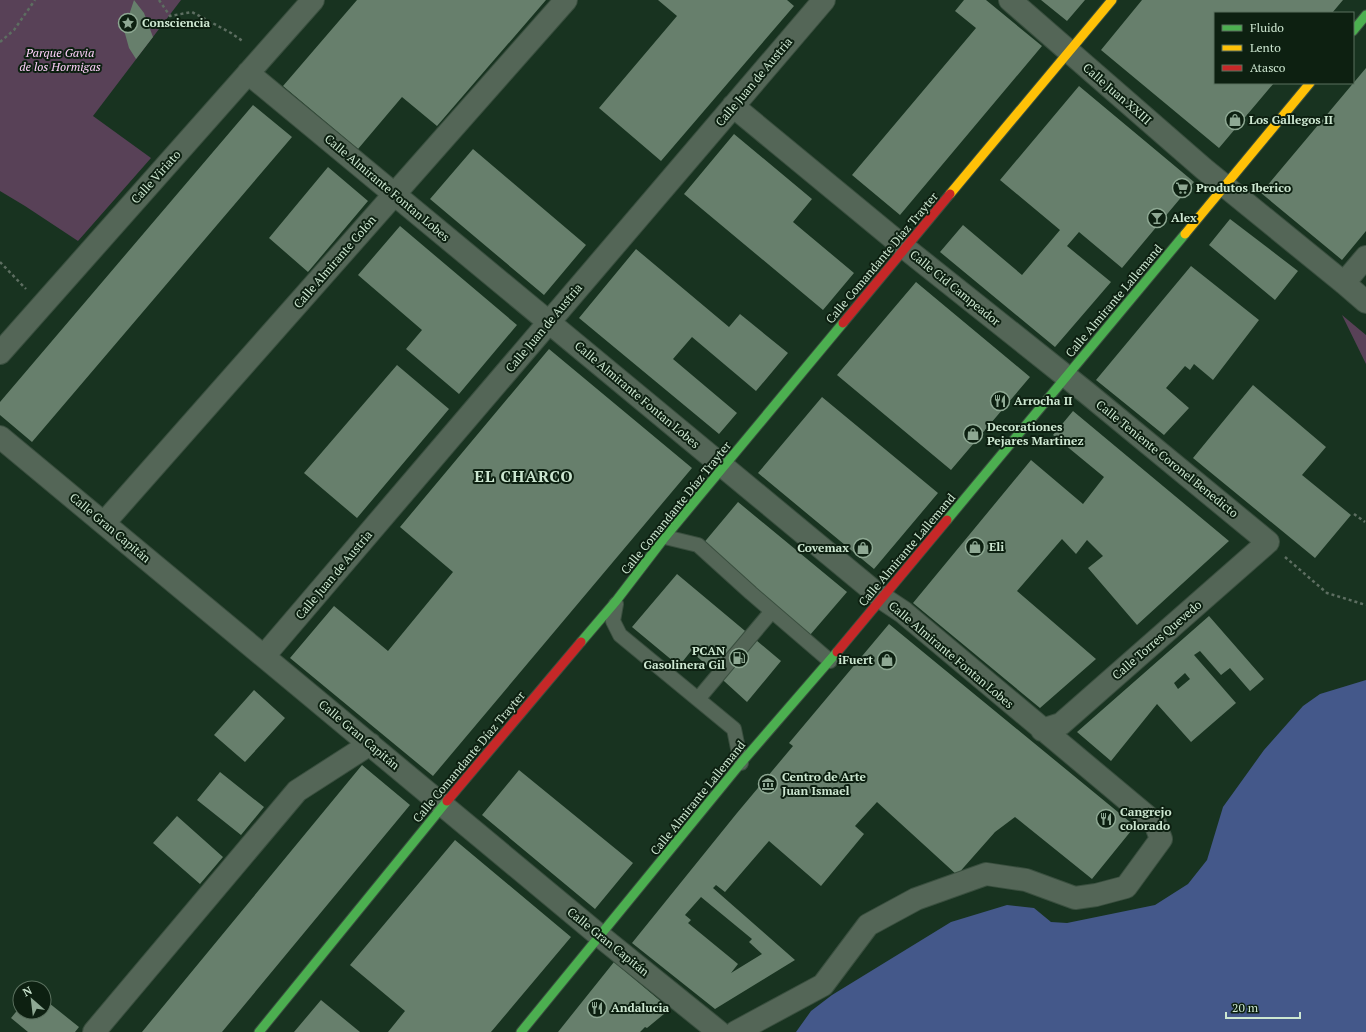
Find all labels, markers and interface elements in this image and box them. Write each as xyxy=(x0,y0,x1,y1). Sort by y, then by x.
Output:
place icon: Consciencia xyxy=(117,12,139,34)
legend xyxy=(1214,12,1354,84)
place label: Consciencia xyxy=(142,15,211,30)
text: Fluido xyxy=(1250,20,1284,35)
street label: Calle Juan de Austria xyxy=(712,34,795,129)
text: Lento xyxy=(1250,40,1281,55)
park label: Parque Gavia de los Hormigas xyxy=(19,45,101,74)
street label: Calle Juan XXIII xyxy=(1080,60,1155,127)
text: Atasco xyxy=(1250,60,1286,75)
shop icon: Los Gallegos II xyxy=(1224,109,1246,131)
place label: Los Gallegos II xyxy=(1249,112,1333,127)
street label: Calle Almirante Fontan Lobes xyxy=(322,131,453,244)
street label: Calle Viriato xyxy=(128,147,184,207)
supermarket icon: Produtos Iberico xyxy=(1171,177,1193,199)
place label: Produtos Iberico xyxy=(1196,180,1291,195)
street label: Calle Comandante Díaz Trayter xyxy=(822,189,941,326)
bar icon: Alex xyxy=(1146,207,1168,229)
place label: Alex xyxy=(1171,210,1197,225)
street label: Calle Almirante Colón xyxy=(290,212,379,311)
street label: Calle Almirante Lallemand xyxy=(1062,241,1165,360)
street label: Calle Cid Campeador xyxy=(907,247,1004,329)
street label: Calle Juan de Austria xyxy=(502,280,585,375)
street label: Calle Almirante Fontan Lobes xyxy=(572,338,703,451)
restaurant icon: Arrocha II xyxy=(989,390,1011,412)
place label: Arrocha II xyxy=(1014,393,1073,408)
street label: Calle Teniente Coronel Benedicto xyxy=(1093,397,1242,521)
place label: Decorationes Pejares Martinez xyxy=(987,419,1084,448)
shop icon: Decorationes Pejares Martinez xyxy=(962,423,984,445)
street label: Calle Comandante Díaz Trayter xyxy=(617,438,734,577)
district label: EL CHARCO xyxy=(474,465,574,487)
street label: Calle Gran Capitán xyxy=(67,489,154,566)
street label: Calle Almirante Lallemand xyxy=(855,490,958,609)
street label: Calle Juan de Austria xyxy=(292,527,375,622)
shop icon: Eli xyxy=(964,536,986,558)
shop icon: Covemax xyxy=(852,537,874,559)
place label: Eli xyxy=(989,539,1004,554)
place label: Covemax xyxy=(797,540,849,555)
street label: Calle Torres Quevedo xyxy=(1109,597,1205,682)
street label: Calle Almirante Fontan Lobes xyxy=(886,598,1017,711)
place label: PCAN Gasolinera Gil xyxy=(644,643,725,672)
fuel station icon: PCAN Gasolinera Gil xyxy=(728,647,750,669)
shop icon: iFuert xyxy=(876,649,898,671)
place label: iFuert xyxy=(838,652,873,667)
street label: Calle Comandante Díaz Trayter xyxy=(409,688,528,825)
street label: Calle Gran Capitán xyxy=(316,696,403,773)
street label: Calle Almirante Lallemand xyxy=(647,737,749,858)
place label: Centro de Arte Juan Ismael xyxy=(782,769,867,798)
museum icon: Centro de Arte Juan Ismael xyxy=(757,773,779,795)
place label: Cangrejo colorado xyxy=(1120,804,1172,833)
restaurant icon: Cangrejo colorado xyxy=(1095,808,1117,830)
street label: Calle Gran Capitán xyxy=(564,904,652,979)
north arrow xyxy=(12,980,52,1020)
text: N xyxy=(20,983,35,999)
scale bar xyxy=(1226,994,1300,1020)
restaurant icon: Andalucia xyxy=(586,997,608,1019)
place label: Andalucia xyxy=(611,1000,670,1015)
text: 20 m xyxy=(1232,1000,1259,1015)

